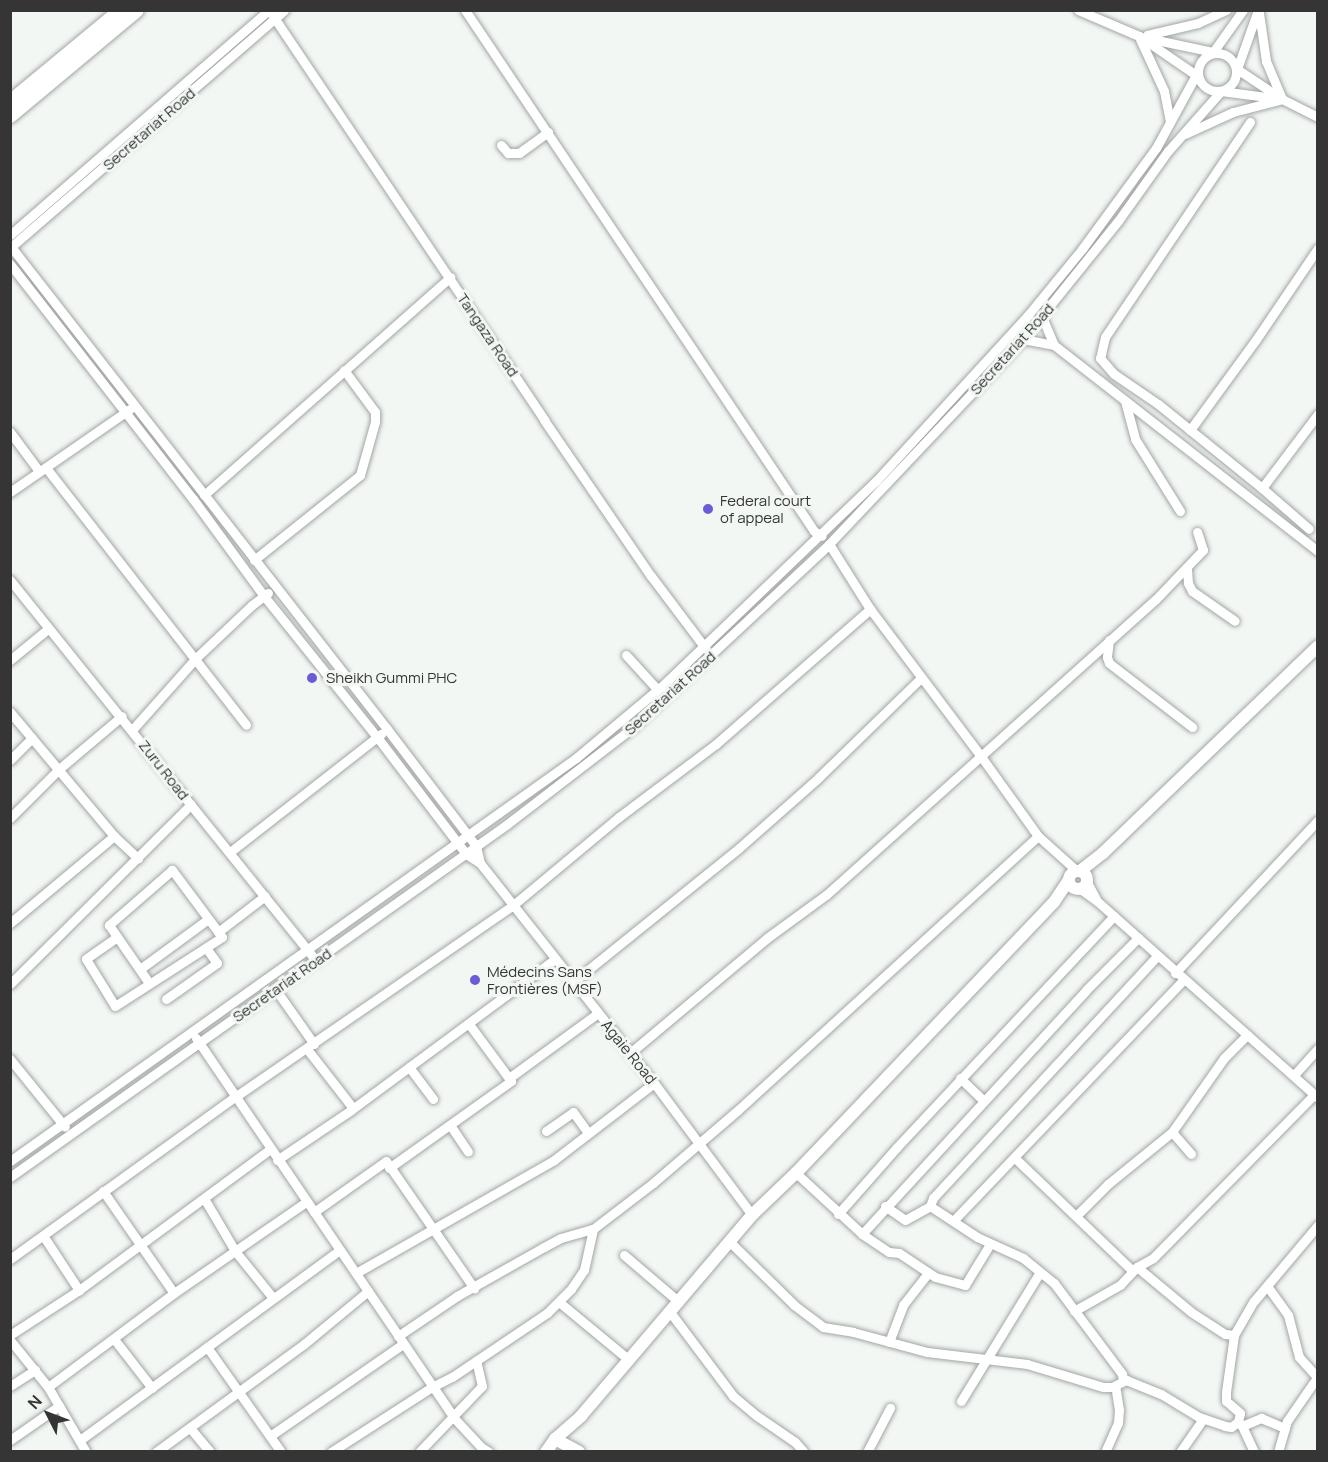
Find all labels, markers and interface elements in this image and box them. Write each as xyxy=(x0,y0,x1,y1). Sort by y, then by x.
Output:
street label: Secretariat Road xyxy=(99,84,199,174)
street label: Tangaza Road xyxy=(453,290,523,380)
street label: Secretariat Road xyxy=(966,300,1058,398)
place label: Federal court of appeal xyxy=(720,491,811,526)
marker: Federal court of appeal xyxy=(701,502,715,516)
street label: Secretariat Road xyxy=(621,647,719,739)
marker: Sheikh Gummi PHC xyxy=(303,669,321,687)
place label: Sheikh Gummi PHC xyxy=(326,669,457,687)
street label: Zuru Road xyxy=(135,736,193,804)
street label: Secretariat Road xyxy=(229,944,335,1026)
place label: Médecins Sans Frontières (MSF) xyxy=(487,962,603,997)
marker: Médecins Sans Frontières (MSF) xyxy=(468,973,482,987)
street label: Agaie Road xyxy=(598,1016,660,1088)
north arrow xyxy=(18,1384,78,1444)
text: N xyxy=(23,1390,47,1414)

